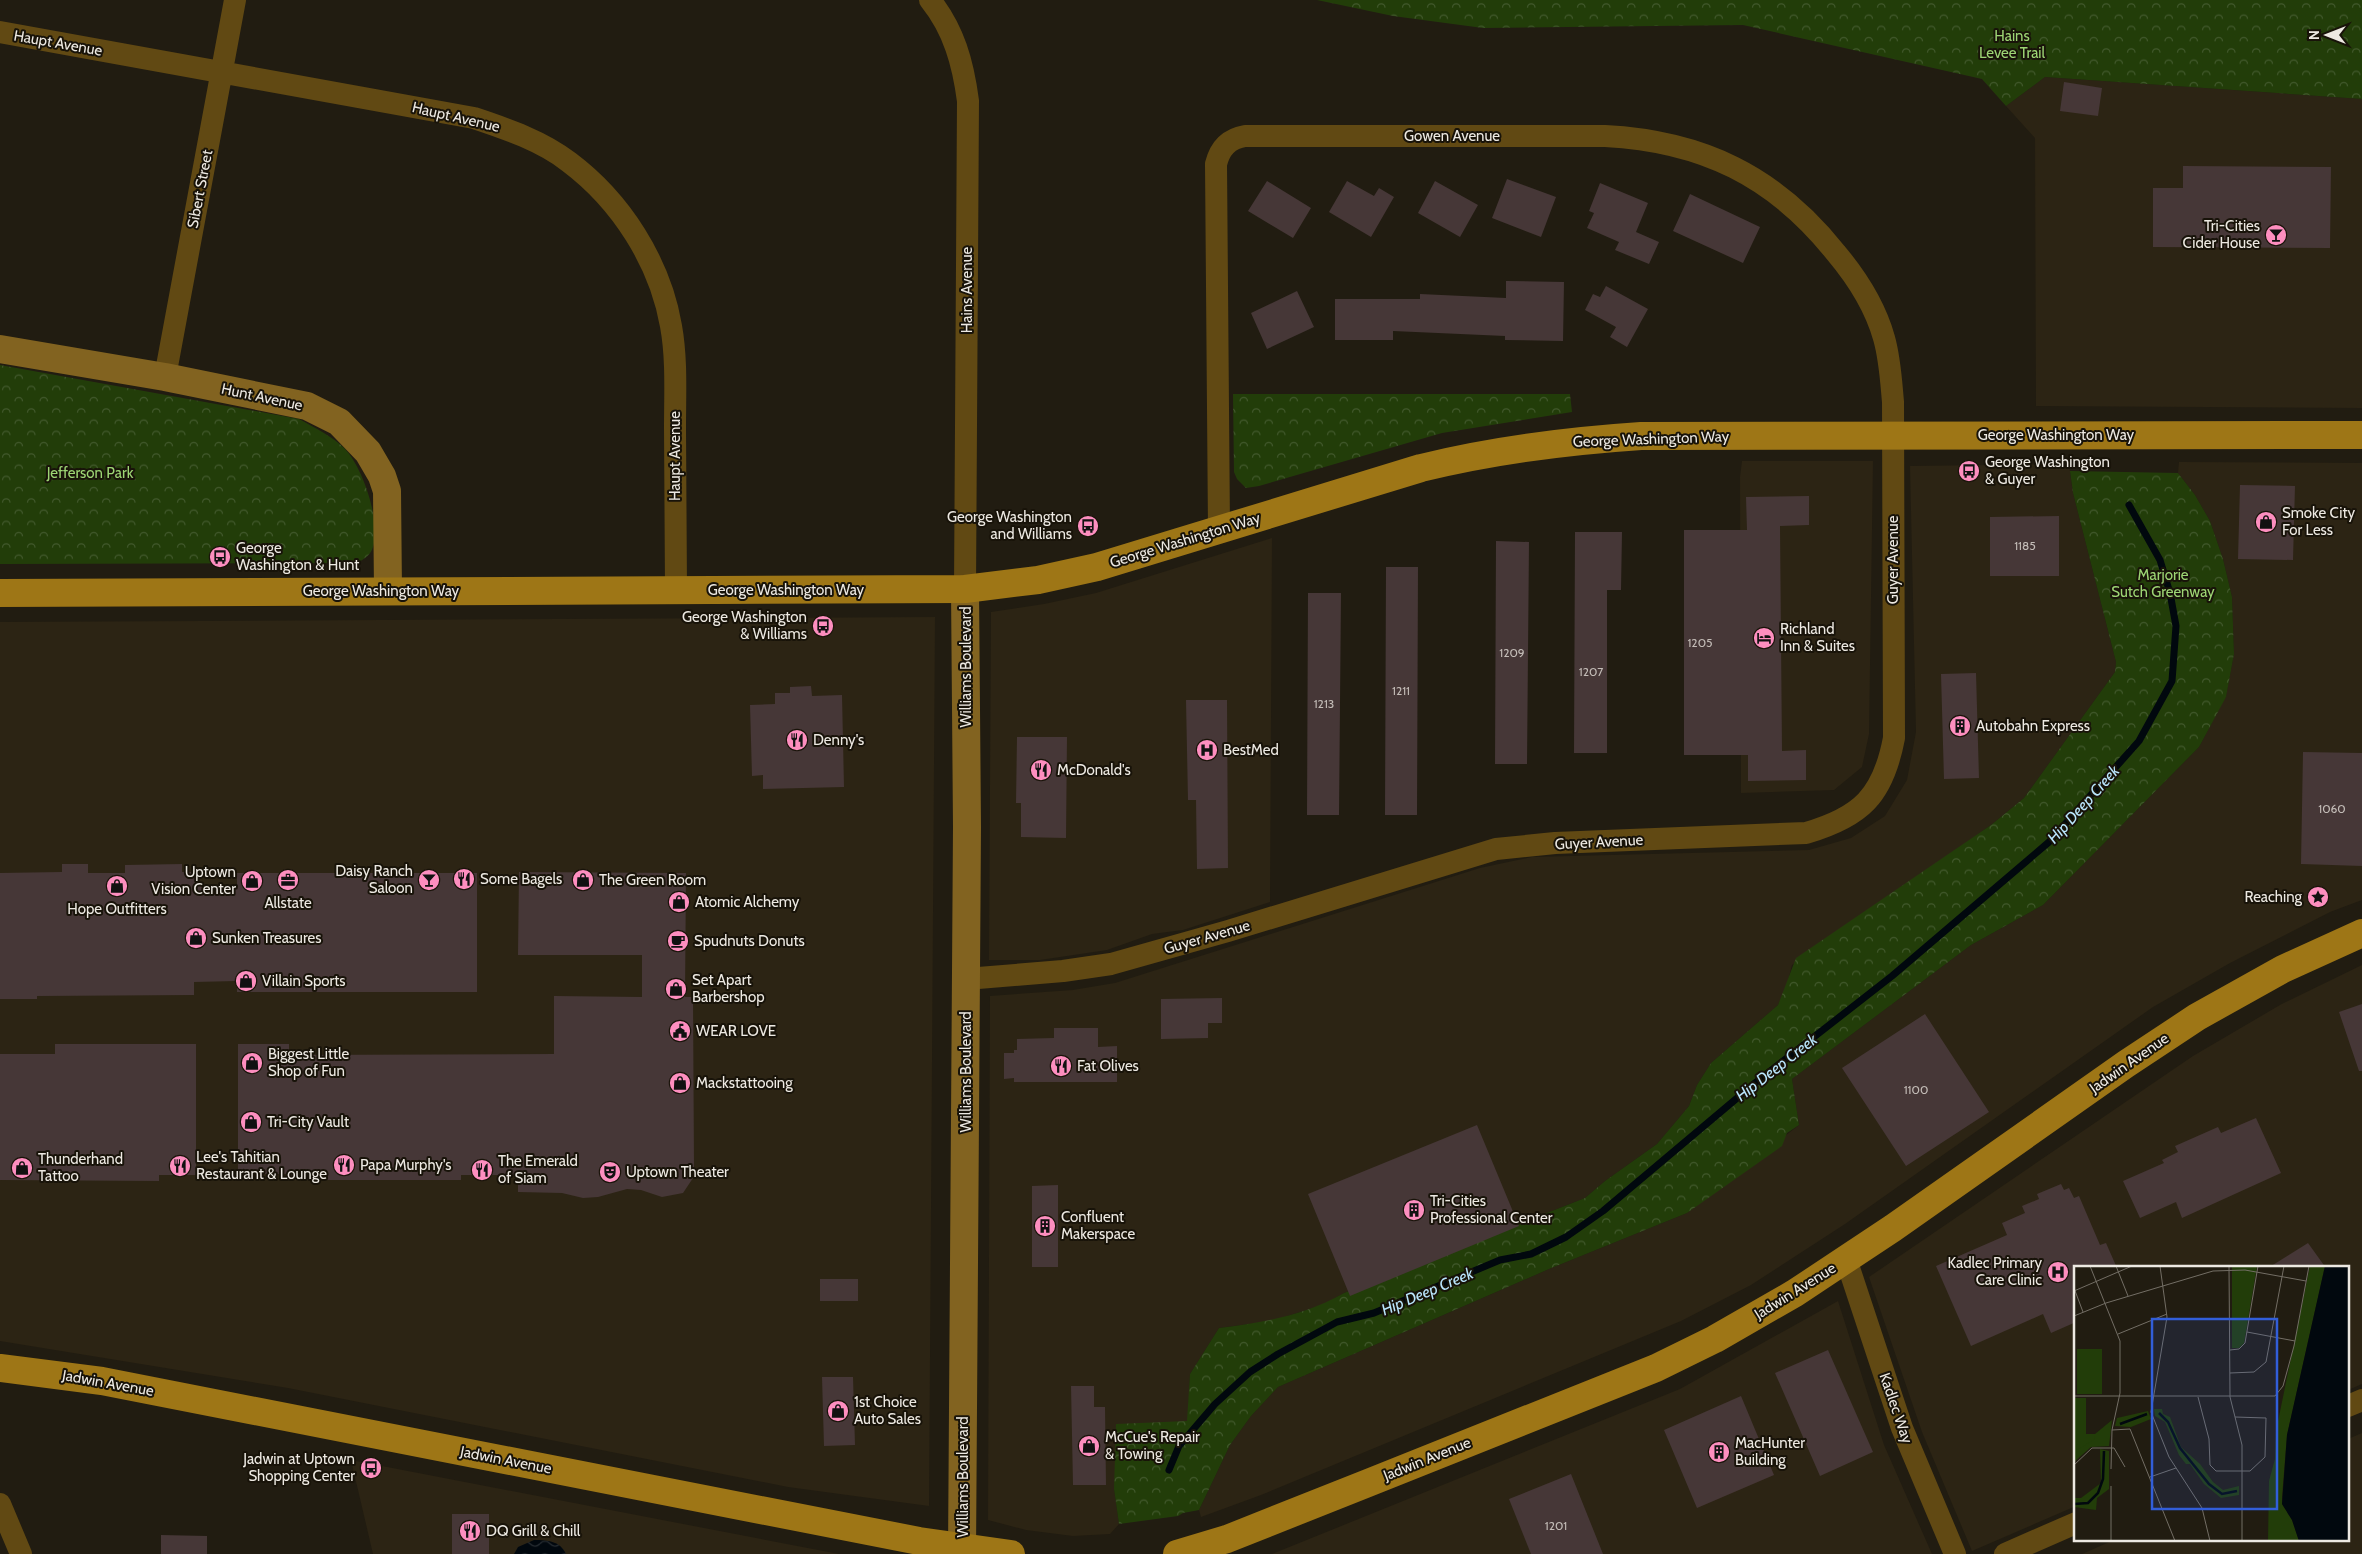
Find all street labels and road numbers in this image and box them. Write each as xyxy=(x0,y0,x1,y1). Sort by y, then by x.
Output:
street label: Haupt Avenue xyxy=(12,26,104,60)
street label: Haupt Avenue xyxy=(410,98,502,136)
street label: Gowen Avenue xyxy=(1404,127,1500,145)
street label: Sibert Street xyxy=(184,148,216,230)
street label: Hains Avenue xyxy=(958,247,976,333)
street label: Hunt Avenue xyxy=(220,380,305,414)
street label: Haupt Avenue xyxy=(666,411,684,501)
street label: George Washington Way xyxy=(1978,426,2135,444)
street label: George Washington Way xyxy=(1573,427,1730,451)
street label: George Washington Way xyxy=(1108,508,1263,571)
street label: Guyer Avenue xyxy=(1884,515,1902,604)
street label: George Washington Way xyxy=(708,581,865,599)
street label: George Washington Way xyxy=(303,582,460,600)
street label: Williams Boulevard xyxy=(957,606,975,728)
street label: Guyer Avenue xyxy=(1554,831,1644,853)
street label: Guyer Avenue xyxy=(1162,916,1252,958)
street label: Williams Boulevard xyxy=(957,1011,975,1133)
street label: Jadwin Avenue xyxy=(2085,1029,2172,1098)
street label: Jadwin Avenue xyxy=(1750,1259,1839,1324)
street label: Jadwin Avenue xyxy=(60,1366,155,1400)
street label: Kadlec Way xyxy=(1876,1370,1917,1446)
street label: Williams Boulevard xyxy=(954,1416,972,1538)
street label: Jadwin Avenue xyxy=(1380,1433,1474,1485)
street label: Jadwin Avenue xyxy=(458,1442,553,1478)

